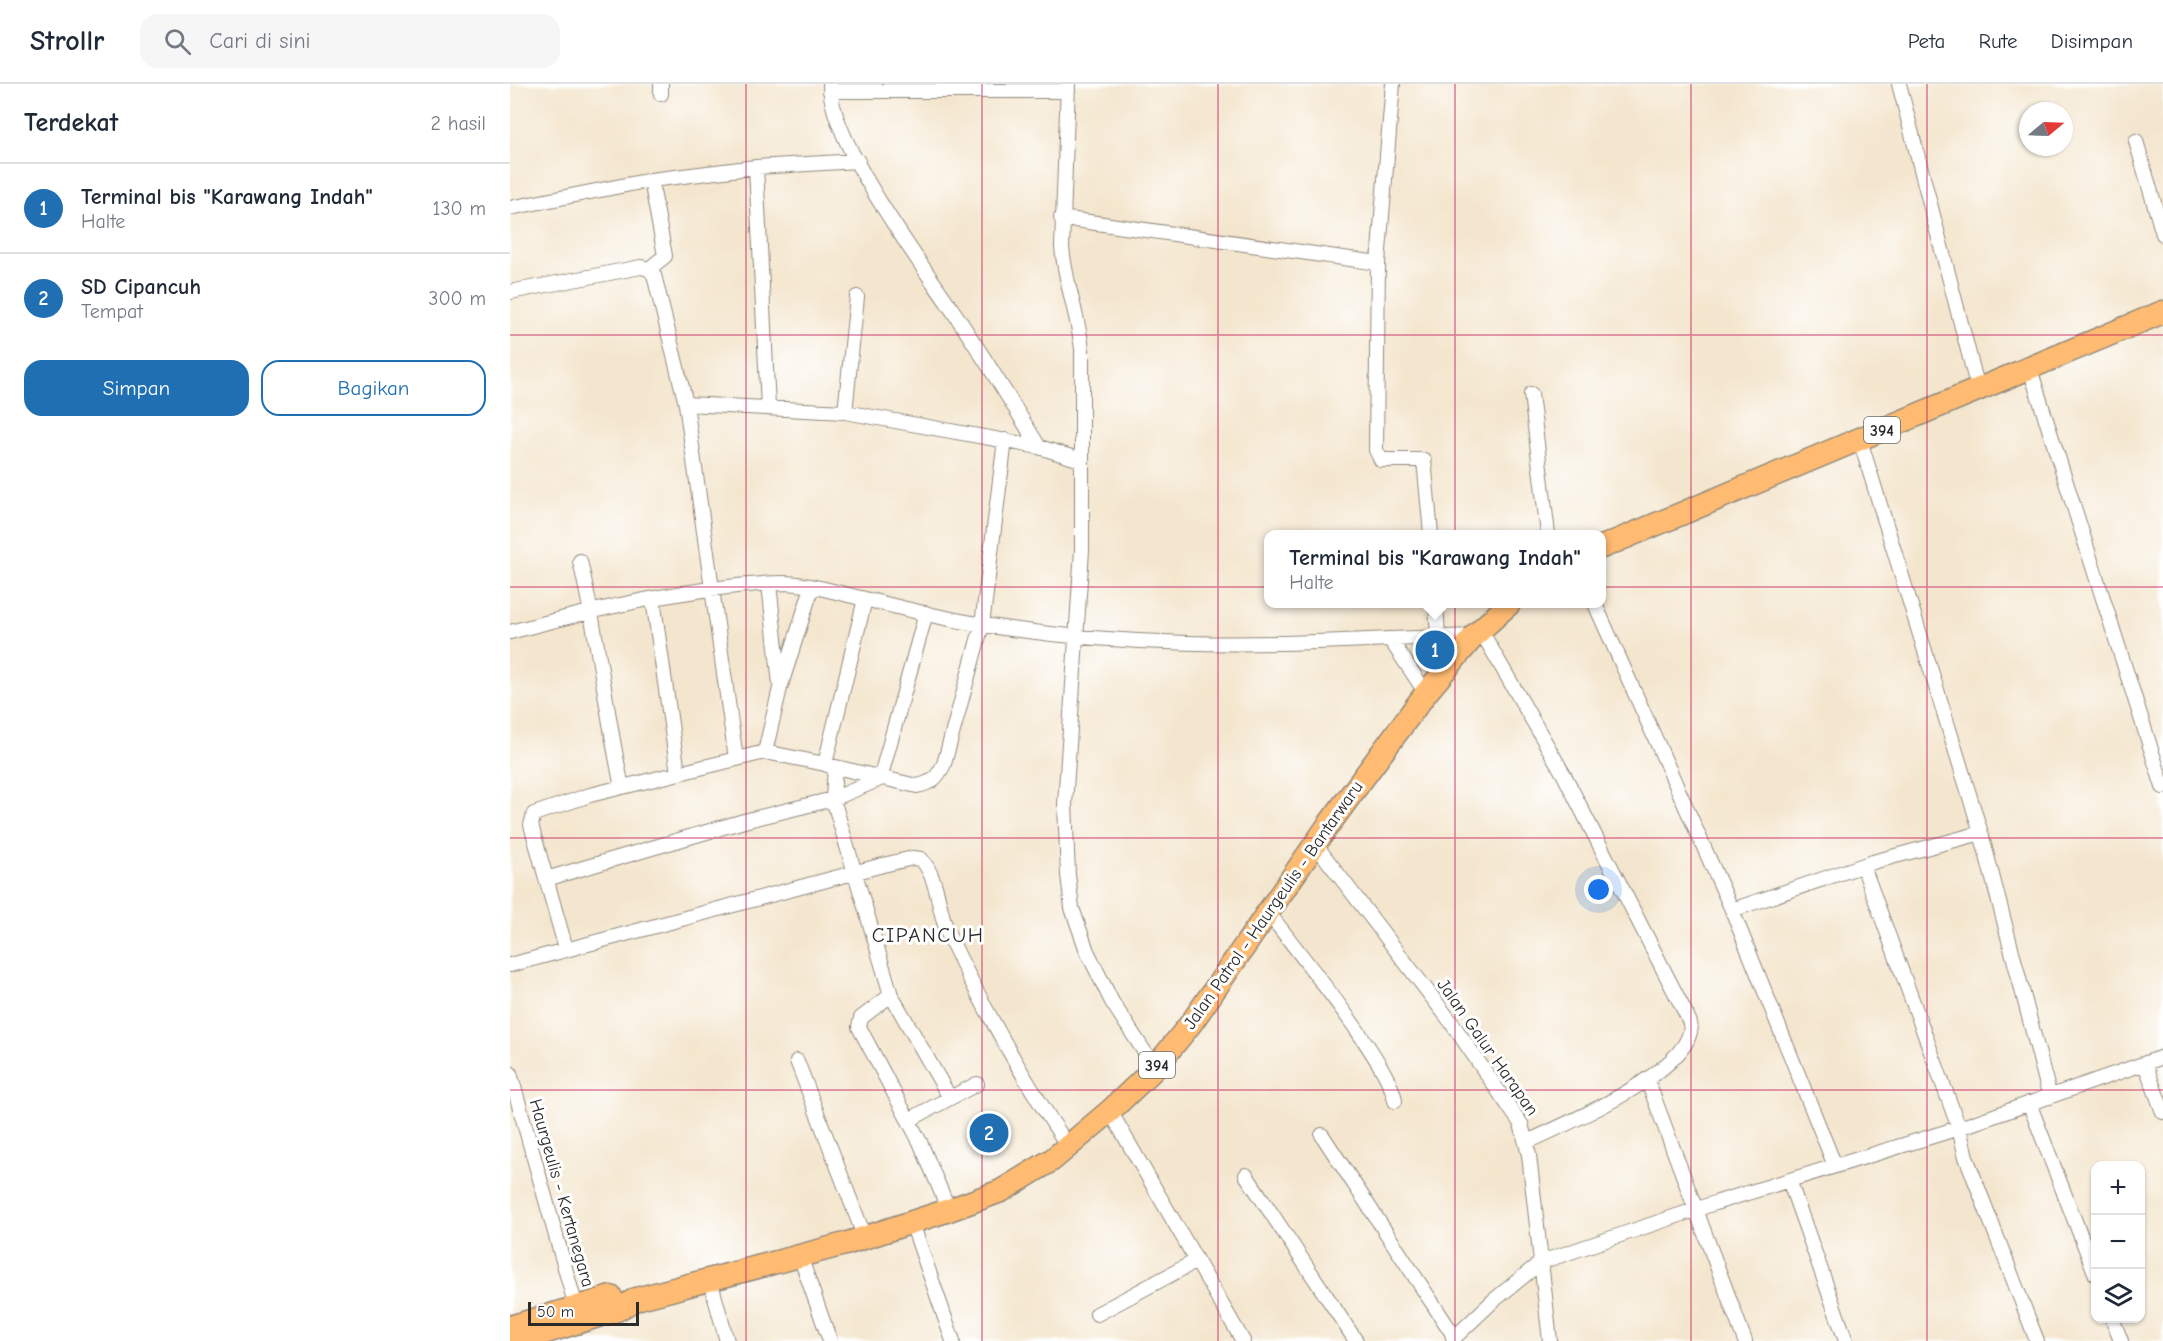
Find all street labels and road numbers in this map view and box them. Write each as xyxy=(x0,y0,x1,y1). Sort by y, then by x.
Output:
road number: 394 xyxy=(1864,417,1900,443)
street label: Jalan Patrol - Haurgeulis - Bantarwaru xyxy=(1179,777,1368,1033)
street label: Jalan Galur Harapan xyxy=(1432,975,1543,1120)
road number: 394 xyxy=(1139,1052,1175,1078)
street label: Haurgeulis - Kertanegara xyxy=(525,1097,598,1290)

